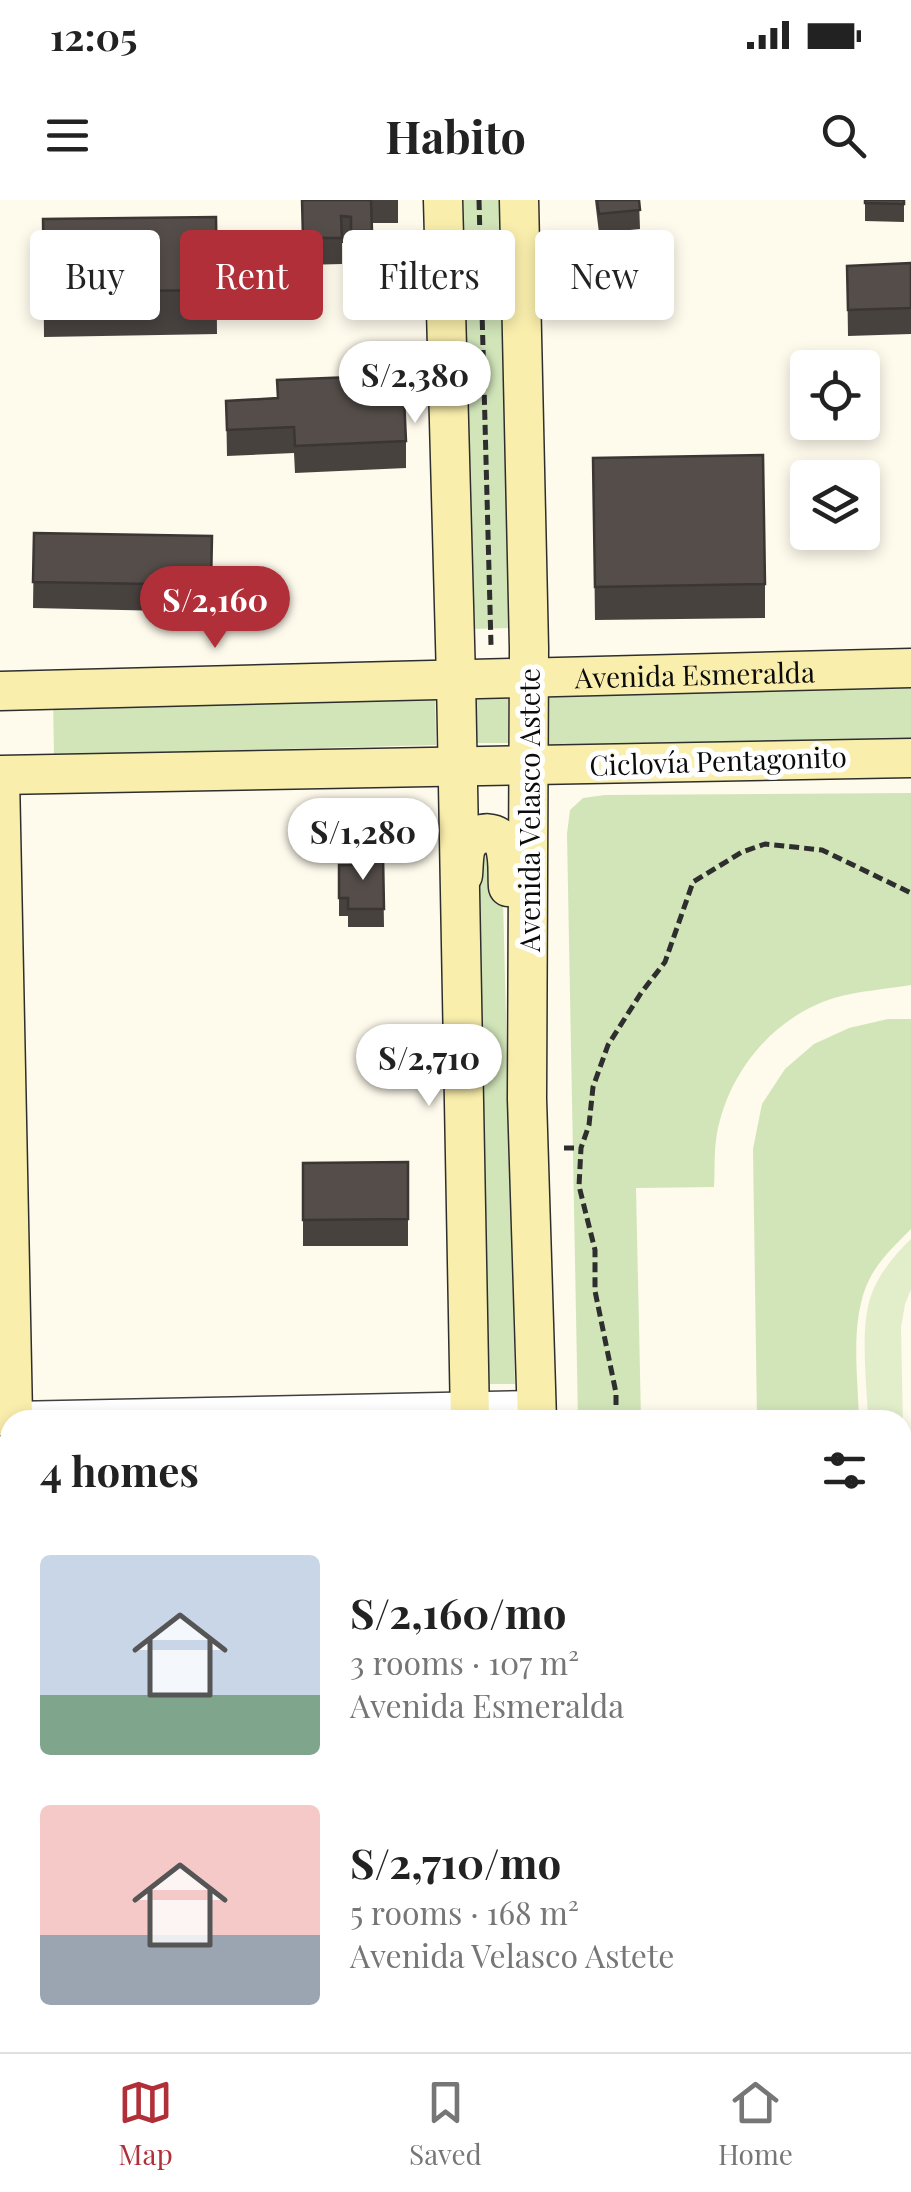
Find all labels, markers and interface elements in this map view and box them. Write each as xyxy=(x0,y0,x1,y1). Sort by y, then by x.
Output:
text: 12:05 xyxy=(50,10,137,61)
text: Habito xyxy=(385,105,526,165)
icon: menu xyxy=(40,108,95,163)
icon: search xyxy=(816,108,871,163)
chip: Buy xyxy=(30,230,160,320)
chip: Rent xyxy=(180,230,323,320)
chip: Filters xyxy=(343,230,515,320)
chip: New xyxy=(535,230,674,320)
pin: S/2,380 xyxy=(323,341,507,426)
map controls xyxy=(790,350,880,550)
button: locate xyxy=(790,350,880,440)
text: S/2,380 xyxy=(361,352,469,395)
button: layers xyxy=(790,460,880,550)
pin: S/2,160 xyxy=(123,566,307,651)
text: S/2,160 xyxy=(162,577,268,620)
street label: Avenida Esmeralda xyxy=(573,652,815,695)
street label: Avenida Velasco Astete xyxy=(510,668,547,953)
street label: Ciclovía Pentagonito xyxy=(589,737,847,783)
pin: S/1,280 xyxy=(271,798,455,883)
text: S/1,280 xyxy=(310,809,416,852)
pin: S/2,710 xyxy=(337,1024,521,1109)
text: S/2,710 xyxy=(378,1035,480,1078)
text: 4 homes xyxy=(40,1442,199,1498)
icon: filters xyxy=(817,1443,872,1498)
text: S/2,160/mo xyxy=(350,1584,566,1640)
icon: home xyxy=(120,1595,240,1715)
text: 3 rooms · 107 m² xyxy=(350,1640,579,1683)
text: Avenida Esmeralda xyxy=(350,1683,624,1726)
text: S/2,710/mo xyxy=(350,1834,561,1890)
icon: home xyxy=(120,1845,240,1965)
text: 5 rooms · 168 m² xyxy=(350,1890,579,1933)
text: Avenida Velasco Astete xyxy=(350,1933,675,1976)
tab: Map xyxy=(118,2075,173,2172)
tab: Saved xyxy=(409,2075,482,2172)
tab: Home xyxy=(718,2075,793,2172)

